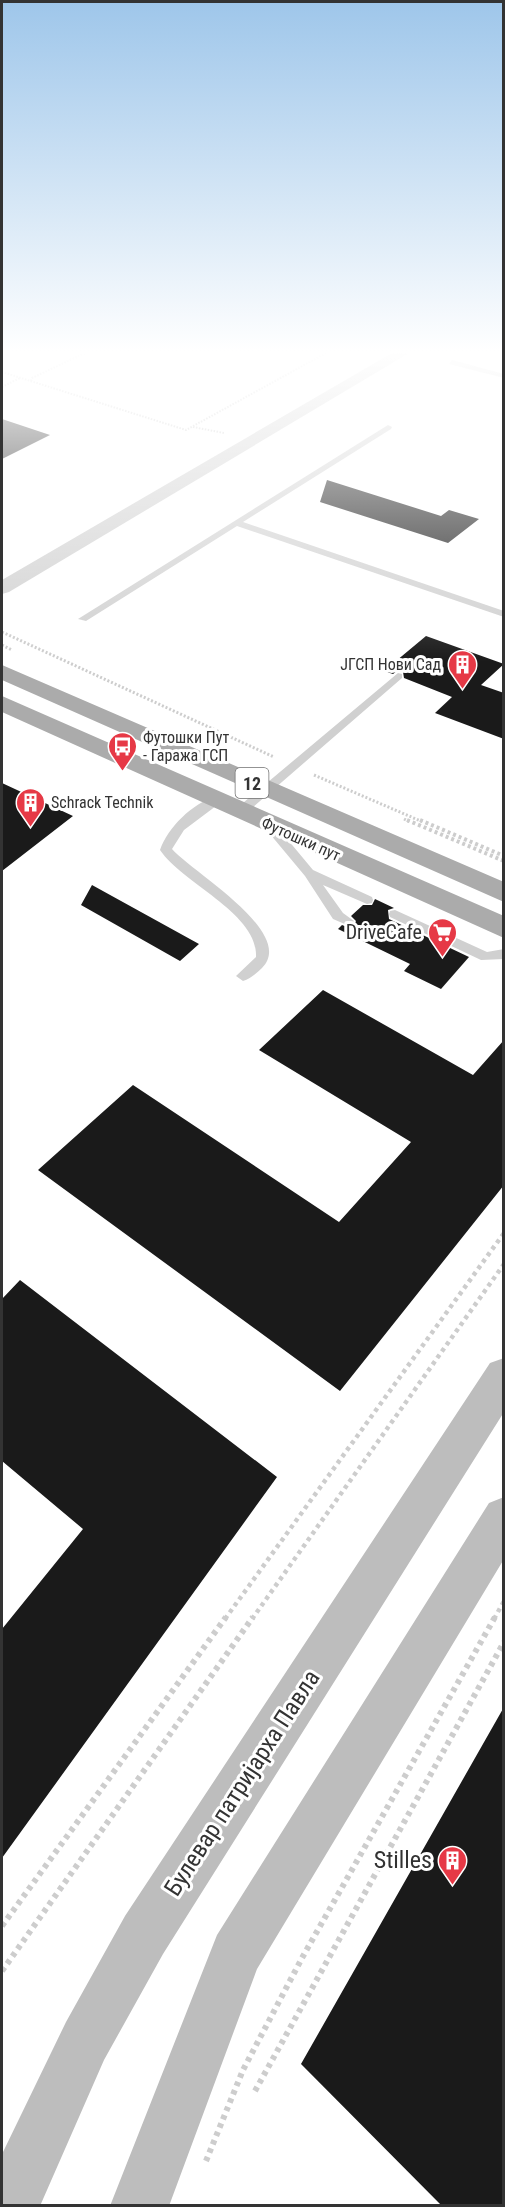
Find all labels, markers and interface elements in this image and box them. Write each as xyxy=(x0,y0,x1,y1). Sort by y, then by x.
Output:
building icon: ЈГСП Нови Сад xyxy=(446,648,478,690)
place label: ЈГСП Нови Сад xyxy=(340,655,441,674)
place label: Футошки Пут - Гаража ГСП xyxy=(143,728,229,765)
bus stop icon: Футошки Пут - Гаража ГСП xyxy=(106,730,138,772)
road number: 12 xyxy=(236,768,268,798)
building icon: Schrack Technik xyxy=(14,786,46,828)
place label: Schrack Technik xyxy=(51,793,154,812)
street label: Футошки пут xyxy=(259,813,344,865)
supermarket icon: DriveCafe xyxy=(427,916,459,958)
place label: DriveCafe xyxy=(346,920,422,944)
street label: Булевар патријарха Павла xyxy=(159,1665,325,1901)
building icon: Stilles xyxy=(437,1844,469,1886)
place label: Stilles xyxy=(374,1846,432,1874)

